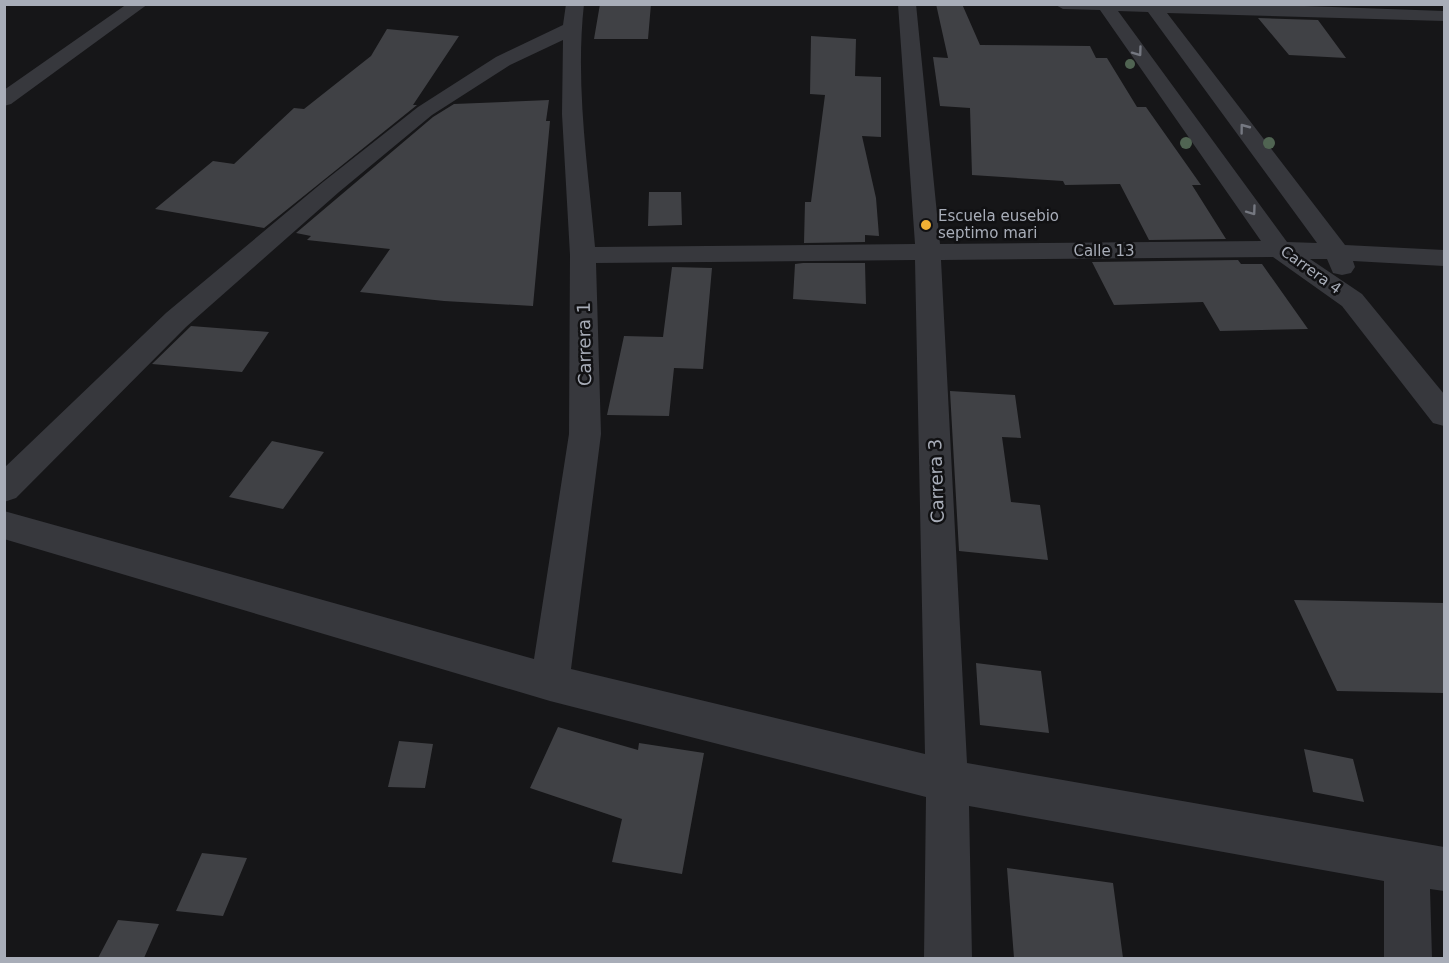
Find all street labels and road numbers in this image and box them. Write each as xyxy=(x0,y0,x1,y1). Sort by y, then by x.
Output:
street label: Calle 13 xyxy=(1073,242,1135,260)
street label: Carrera 4 xyxy=(1277,242,1345,298)
street label: Carrera 1 xyxy=(573,302,595,386)
street label: Carrera 3 xyxy=(924,438,948,524)

